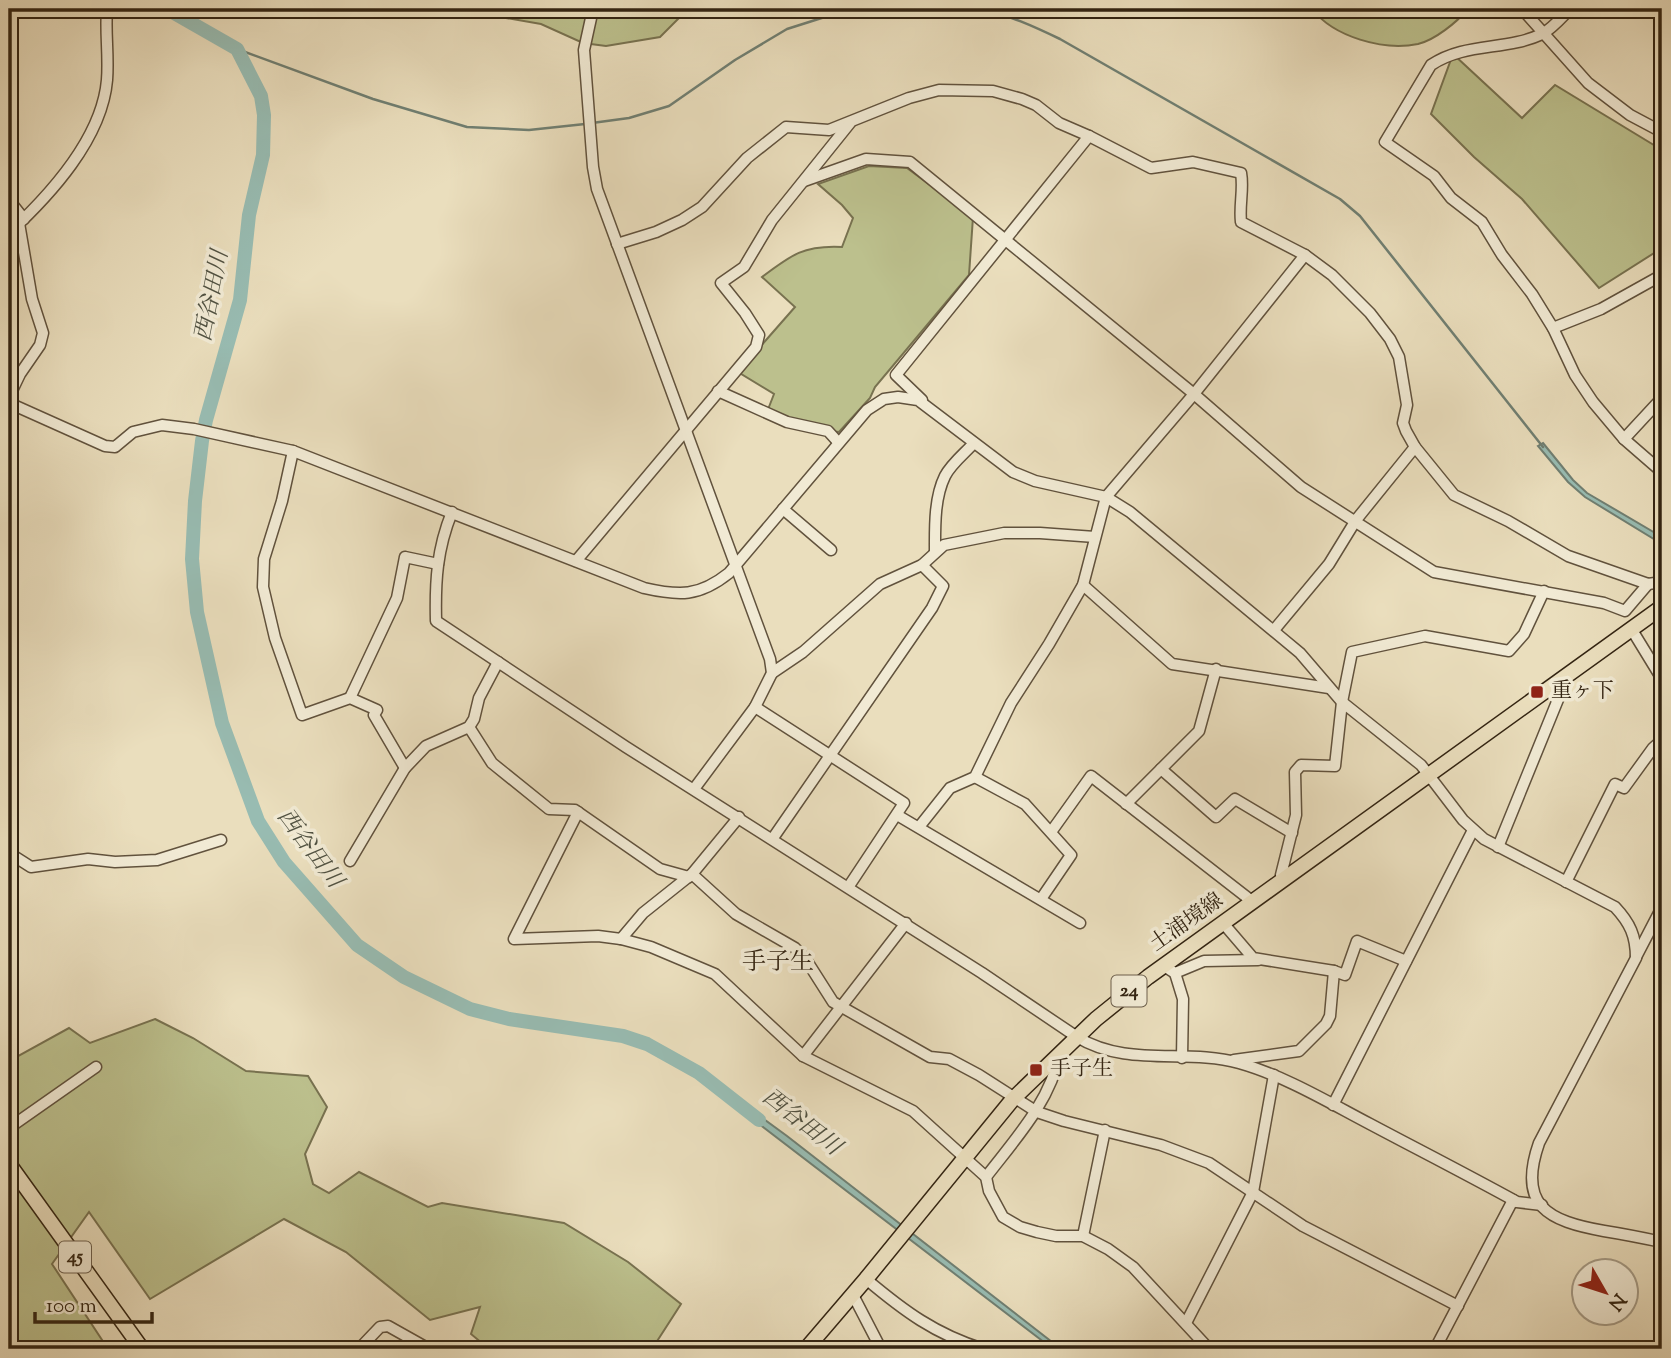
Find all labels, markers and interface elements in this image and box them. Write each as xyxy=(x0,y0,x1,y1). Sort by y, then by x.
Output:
water label: 西谷田川 xyxy=(188,245,239,344)
place label: 重ヶ下 xyxy=(1551,677,1614,707)
marker: 重ヶ下 xyxy=(1529,684,1545,700)
water label: 西谷田川 xyxy=(268,802,352,898)
street label: 土浦境線 xyxy=(1144,887,1230,959)
district label: 手子生 xyxy=(742,946,814,980)
road number: 24 xyxy=(1112,976,1146,1007)
place label: 手子生 xyxy=(1050,1055,1113,1085)
marker: 手子生 xyxy=(1028,1062,1044,1078)
water label: 西谷田川 xyxy=(755,1082,850,1166)
road number: 45 xyxy=(59,1242,91,1273)
north arrow xyxy=(1570,1256,1640,1326)
scale bar xyxy=(35,1281,152,1325)
text: N xyxy=(1601,1287,1632,1316)
text: 100 m xyxy=(46,1292,97,1322)

